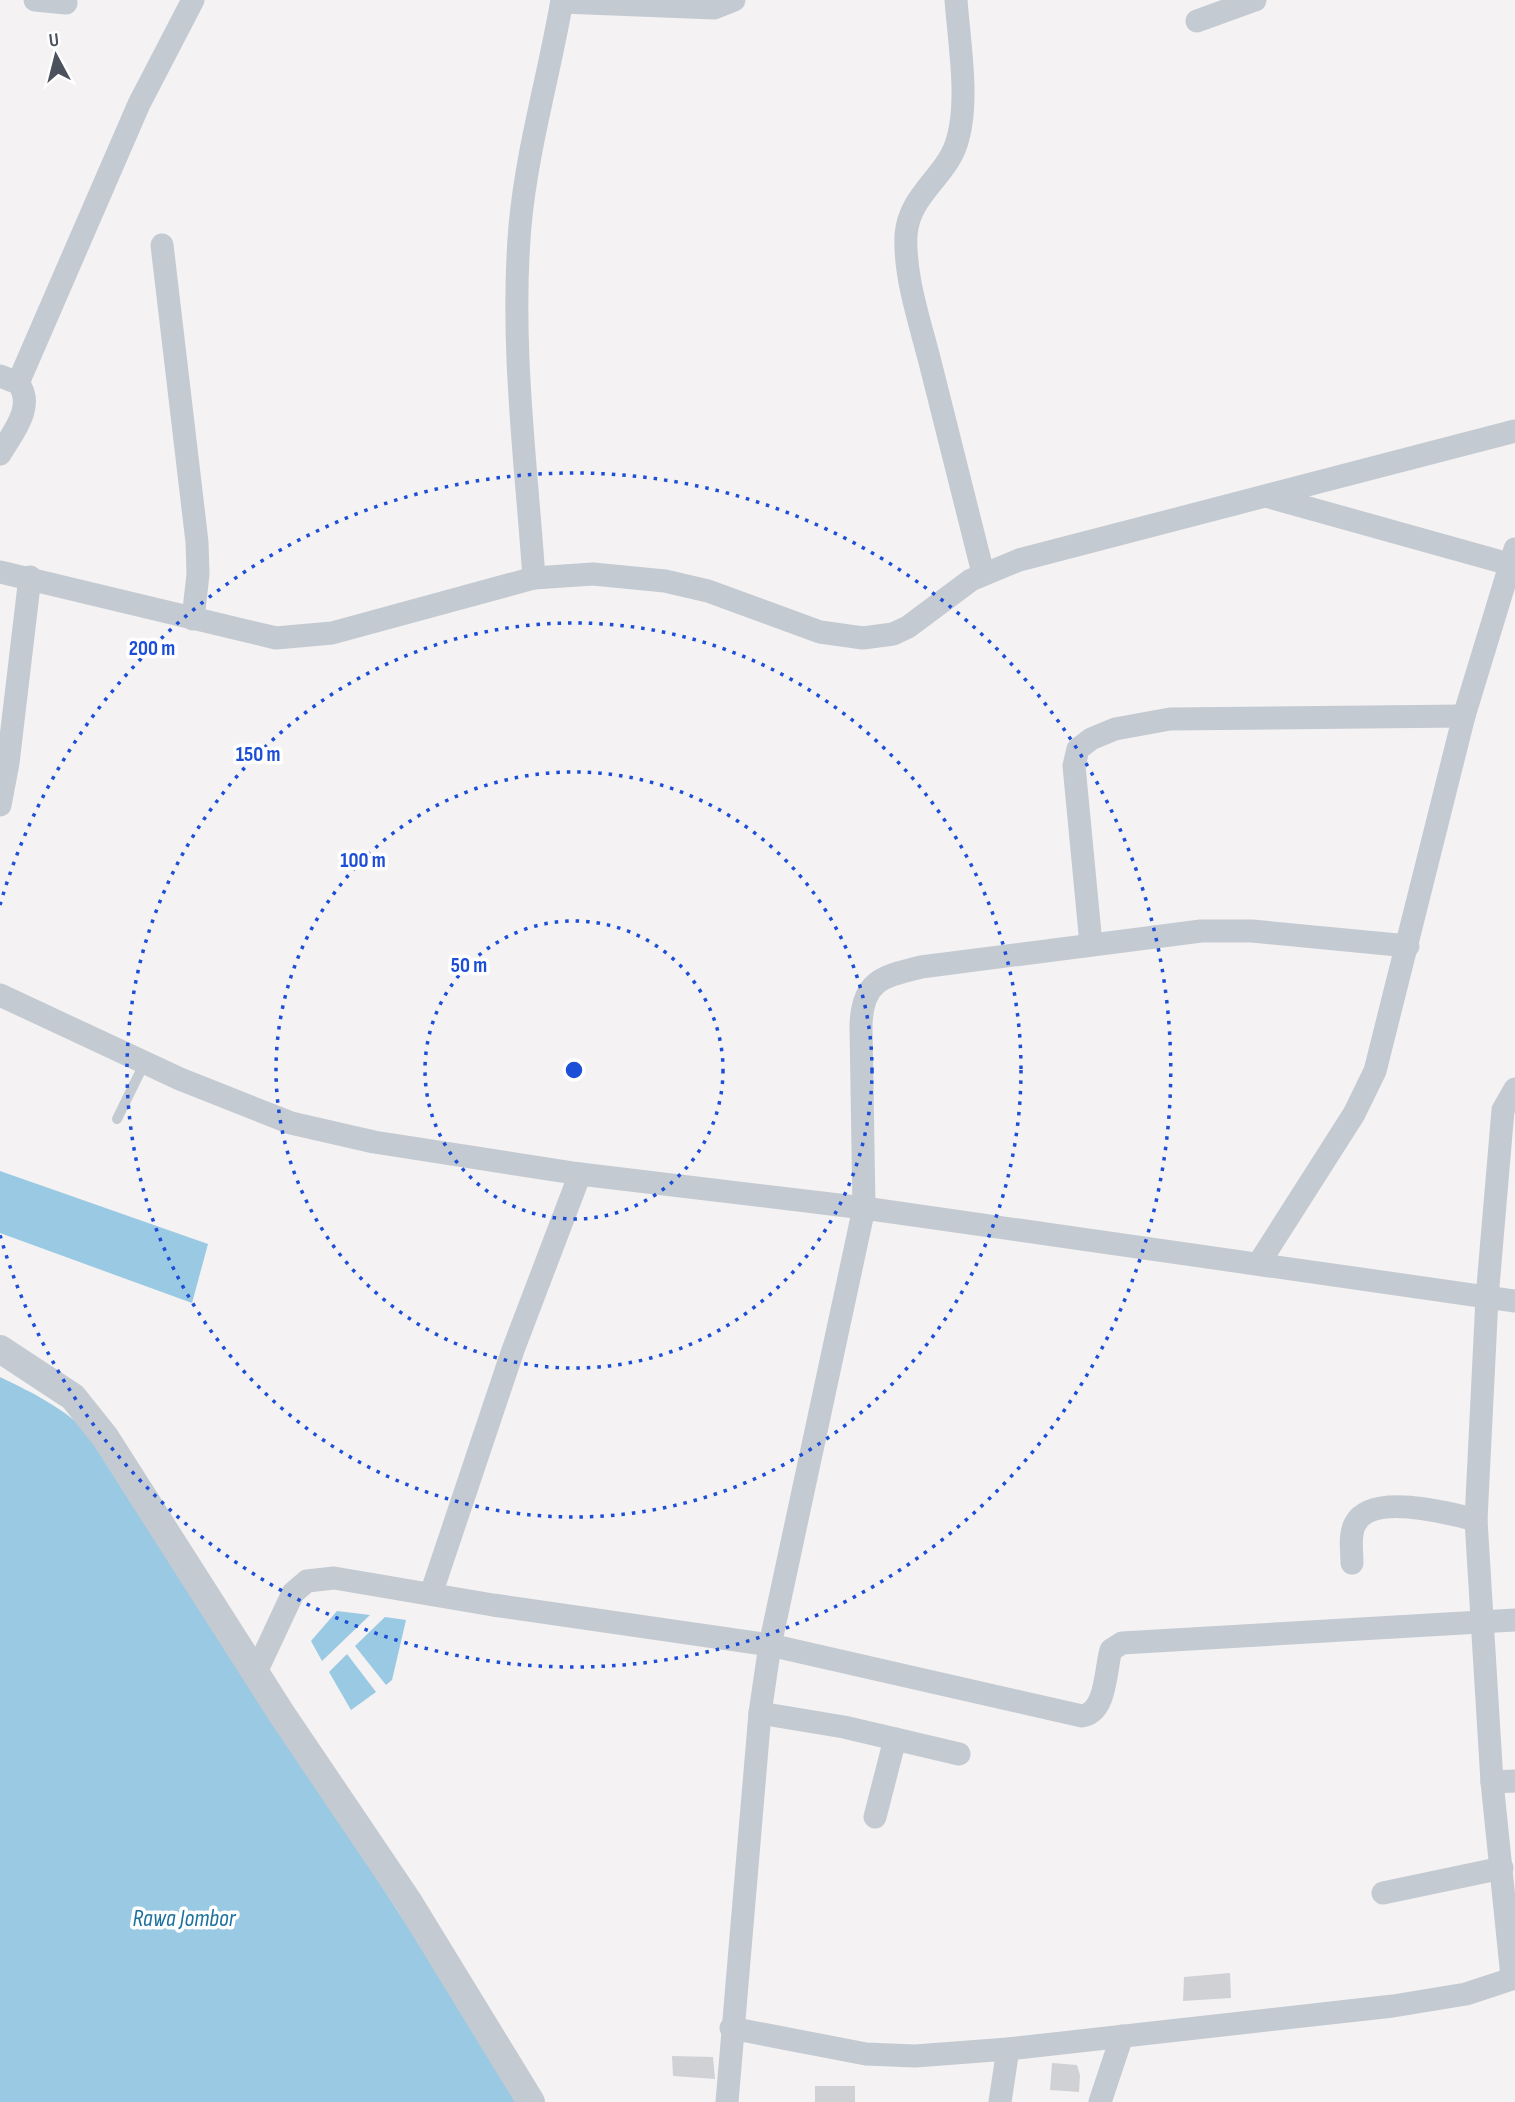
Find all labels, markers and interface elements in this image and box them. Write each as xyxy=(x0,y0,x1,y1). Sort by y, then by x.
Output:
north arrow xyxy=(21,21,91,91)
text: U xyxy=(48,29,60,53)
text: 200 m xyxy=(129,636,175,661)
text: 150 m xyxy=(236,742,280,767)
text: 100 m xyxy=(340,848,386,873)
text: 50 m xyxy=(451,953,487,978)
centre of rings xyxy=(562,1058,586,1082)
water label: Rawa Jombor xyxy=(133,1904,237,1933)

